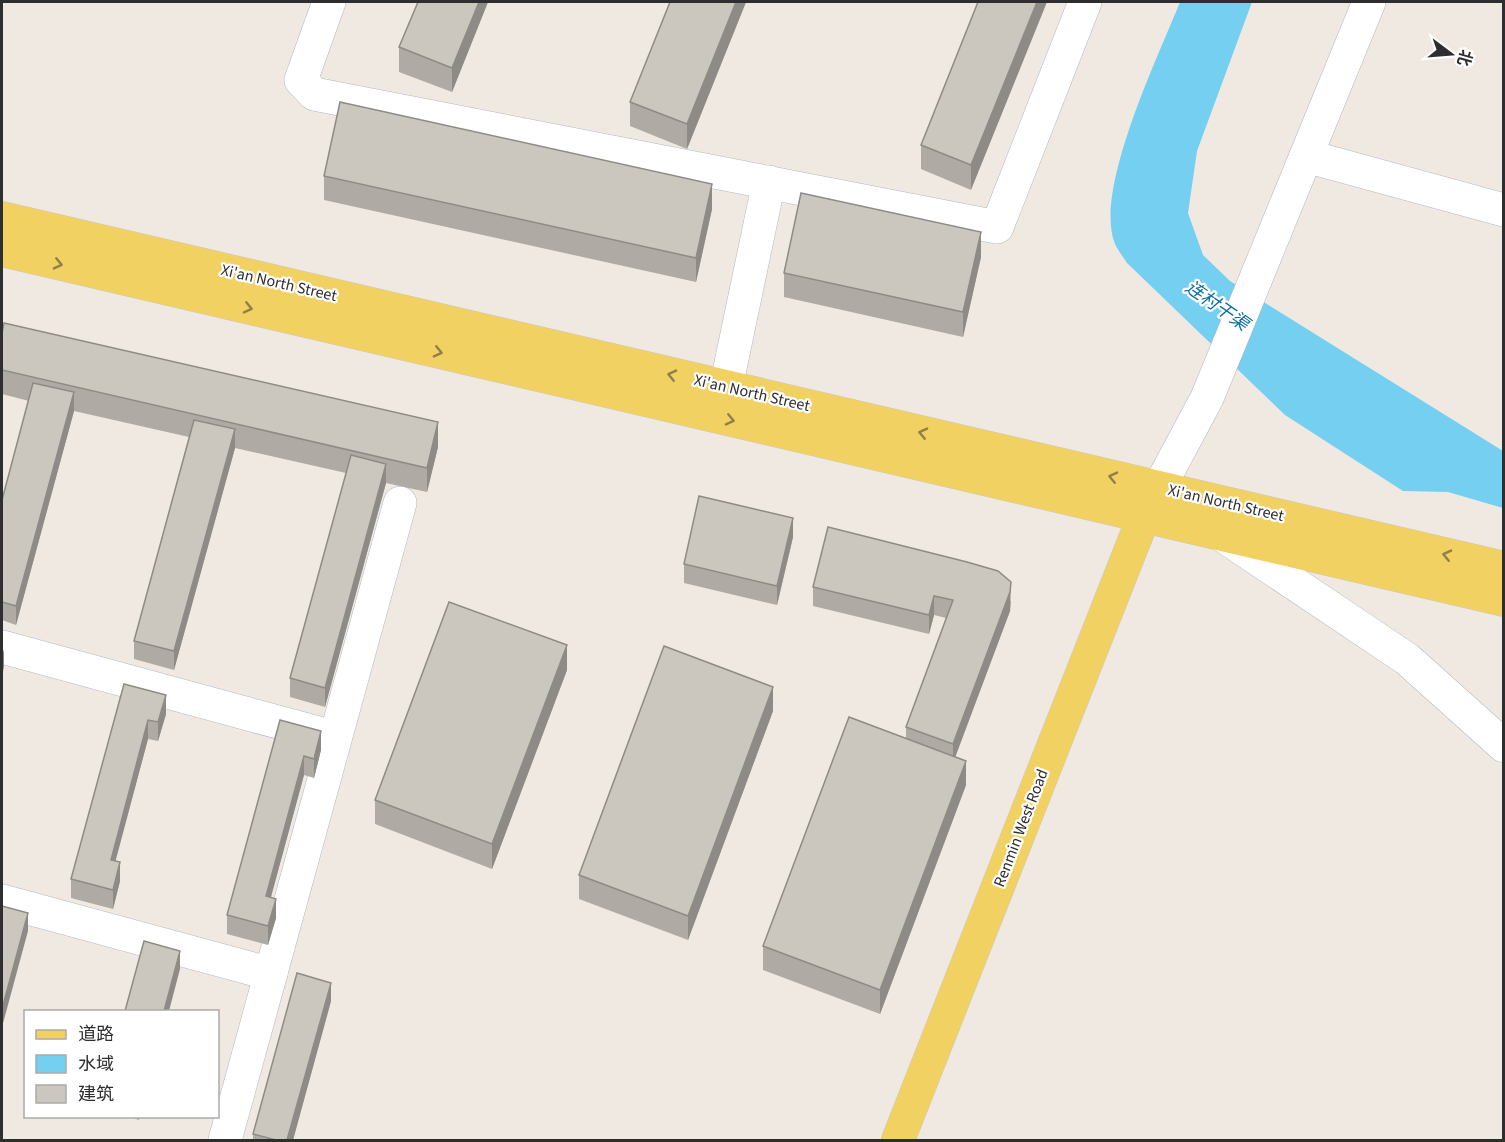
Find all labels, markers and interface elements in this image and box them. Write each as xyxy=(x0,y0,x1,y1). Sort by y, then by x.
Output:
north arrow xyxy=(1421,24,1481,84)
text: 北 xyxy=(1452,47,1477,69)
one-way arrow xyxy=(53,256,63,269)
street label: Xi'an North Street xyxy=(219,259,340,307)
water label: 连村干渠 xyxy=(1180,275,1256,339)
one-way arrow xyxy=(243,301,253,314)
one-way arrow xyxy=(433,345,443,358)
one-way arrow xyxy=(667,369,677,382)
street label: Xi'an North Street xyxy=(692,369,813,417)
one-way arrow xyxy=(725,413,735,426)
one-way arrow xyxy=(919,428,929,441)
one-way arrow xyxy=(1109,472,1119,485)
street label: Xi'an North Street xyxy=(1166,479,1287,527)
one-way arrow xyxy=(1442,549,1452,562)
street label: Renmin West Road xyxy=(988,766,1054,890)
legend xyxy=(24,1010,219,1118)
text: 道路 xyxy=(78,1022,114,1047)
text: 水域 xyxy=(78,1052,114,1077)
text: 建筑 xyxy=(78,1082,114,1107)

